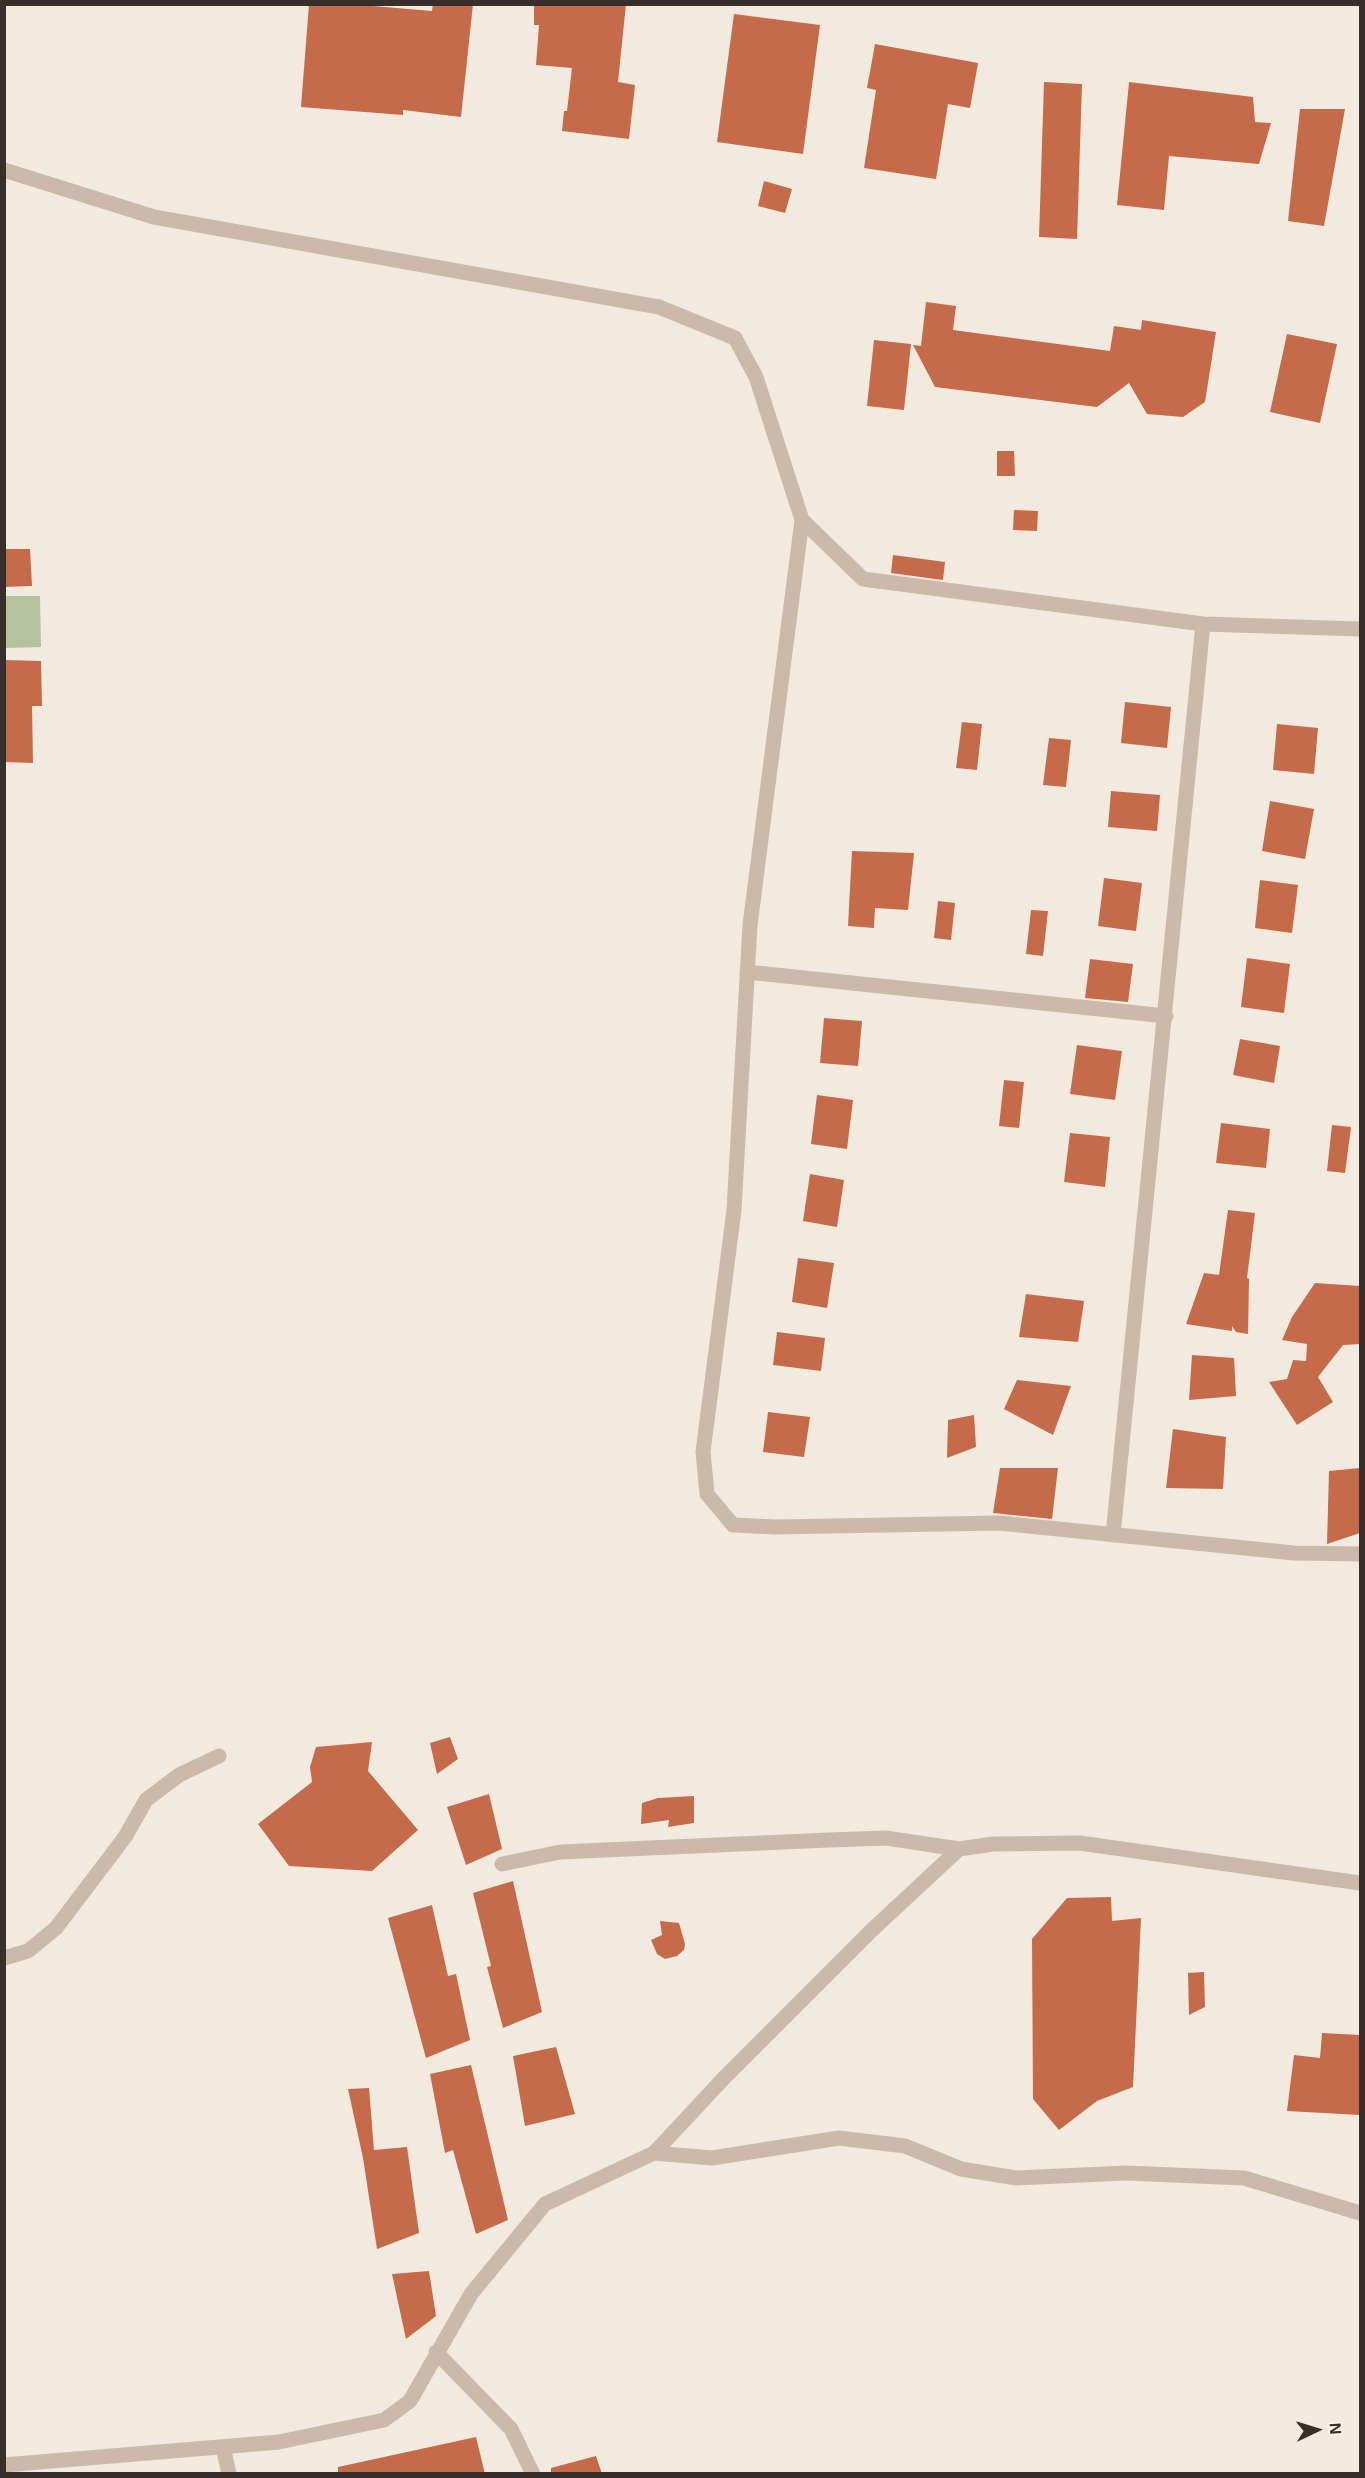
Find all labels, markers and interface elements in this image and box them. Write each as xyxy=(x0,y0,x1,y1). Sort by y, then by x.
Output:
north arrow xyxy=(1287,2400,1347,2460)
text: N xyxy=(1327,2422,1344,2435)

